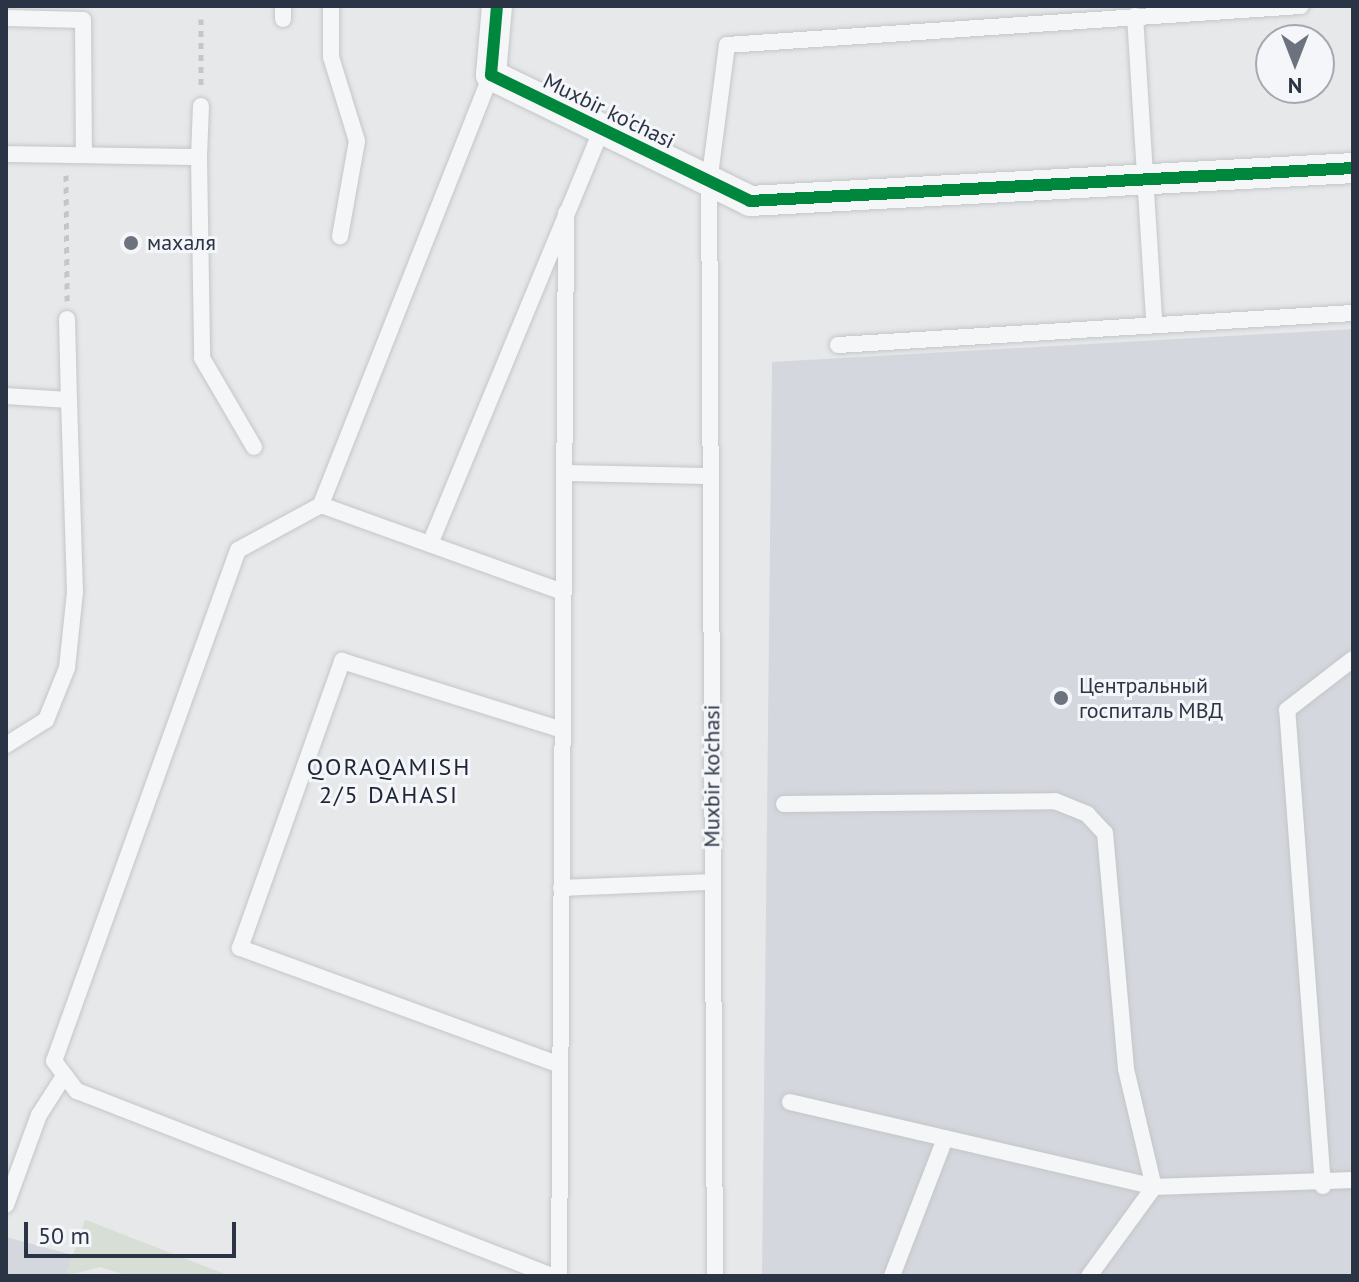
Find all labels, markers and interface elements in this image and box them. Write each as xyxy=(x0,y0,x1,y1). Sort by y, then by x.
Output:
north arrow xyxy=(1255,24,1335,104)
street label: Muxbir ko'chasi xyxy=(539,68,679,154)
text: N xyxy=(1288,72,1302,100)
place label: махаля xyxy=(147,230,216,256)
marker: махаля xyxy=(122,234,140,252)
place label: Центральный госпиталь МВД xyxy=(1079,672,1224,724)
marker: Центральный госпиталь МВД xyxy=(1050,687,1072,709)
street label: Muxbir ko'chasi xyxy=(699,704,725,848)
district label: QORAQAMISH 2/5 DAHASI xyxy=(307,753,471,809)
scale bar xyxy=(28,1206,240,1256)
text: 50 m xyxy=(38,1220,90,1251)

